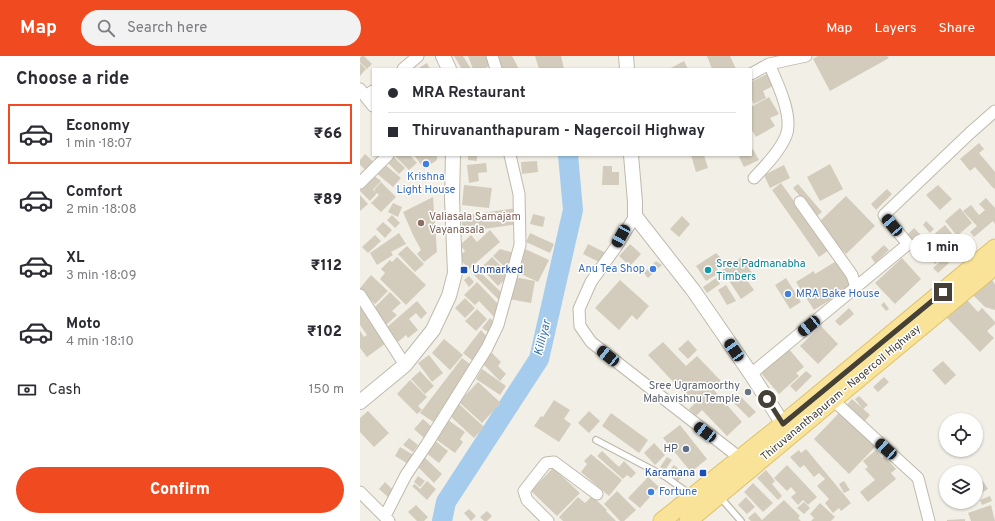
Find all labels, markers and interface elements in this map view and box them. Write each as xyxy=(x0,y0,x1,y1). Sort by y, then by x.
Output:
search box xyxy=(81,10,361,46)
text: Map xyxy=(20,16,57,40)
icon: search xyxy=(95,17,117,39)
text: Search here xyxy=(127,19,207,38)
text: Map xyxy=(826,20,852,37)
text: Layers xyxy=(874,20,916,37)
text: Share xyxy=(938,20,975,37)
text: Choose a ride xyxy=(16,68,129,91)
text: MRA Restaurant xyxy=(412,84,526,103)
icon: car xyxy=(18,116,54,152)
text: Economy xyxy=(66,117,130,136)
text: Thiruvananthapuram - Nagercoil Highway xyxy=(412,122,705,141)
text: ₹66 xyxy=(313,125,342,144)
text: 1 min · 18:07 xyxy=(66,136,132,152)
marker: Krishna Light House xyxy=(421,159,431,169)
place label: Krishna Light House xyxy=(397,170,456,197)
icon: car xyxy=(18,182,54,218)
text: Comfort xyxy=(66,183,123,202)
text: ₹89 xyxy=(313,191,342,210)
text: 2 min · 18:08 xyxy=(66,202,137,218)
place label: Valiasala Samajam Vayanasala xyxy=(429,210,521,237)
car xyxy=(880,212,904,238)
marker: Valiasala Samajam Vayanasala xyxy=(416,218,426,228)
car xyxy=(610,223,632,249)
callout: 1 min xyxy=(910,234,976,262)
text: 1 min xyxy=(927,240,959,256)
icon: car xyxy=(18,248,54,284)
text: XL xyxy=(66,249,84,268)
text: ₹112 xyxy=(311,257,342,276)
place label: Sree Padmanabha Timbers xyxy=(716,257,806,284)
place label: Anu Tea Shop xyxy=(578,262,645,276)
place label: Unmarked xyxy=(472,263,523,277)
marker: Anu Tea Shop xyxy=(648,264,658,274)
marker: Unmarked xyxy=(459,265,469,275)
marker: Sree Padmanabha Timbers xyxy=(703,265,713,275)
text: 3 min · 18:09 xyxy=(66,268,136,284)
route end xyxy=(934,283,952,301)
place label: MRA Bake House xyxy=(796,287,880,301)
marker: MRA Bake House xyxy=(783,289,793,299)
icon: car xyxy=(18,314,54,350)
car xyxy=(796,314,822,338)
text: Moto xyxy=(66,315,101,334)
water label: Killiyar xyxy=(531,317,555,358)
street label: Thiruvananthapuram - Nagercoil Highway xyxy=(758,322,924,464)
text: ₹102 xyxy=(307,323,342,342)
text: 4 min · 18:10 xyxy=(66,334,134,350)
car xyxy=(722,337,746,363)
car xyxy=(595,344,621,368)
icon: cash xyxy=(16,379,38,401)
place label: Sree Ugramoorthy Mahavishnu Temple xyxy=(643,379,740,406)
text: Cash xyxy=(48,381,81,400)
text: 150 m xyxy=(309,382,344,398)
marker: Sree Ugramoorthy Mahavishnu Temple xyxy=(743,387,753,397)
route start xyxy=(758,390,776,408)
map controls xyxy=(939,413,983,509)
button: locate xyxy=(939,413,983,457)
car xyxy=(692,420,718,444)
car xyxy=(873,437,899,461)
place label: HP xyxy=(663,442,678,456)
marker: HP xyxy=(681,444,691,454)
button: layers xyxy=(939,465,983,509)
place label: Karamana xyxy=(645,466,695,480)
button: Confirm xyxy=(16,467,344,513)
marker: Karamana xyxy=(698,468,708,478)
place label: Fortune xyxy=(659,485,697,499)
marker: Fortune xyxy=(646,487,656,497)

